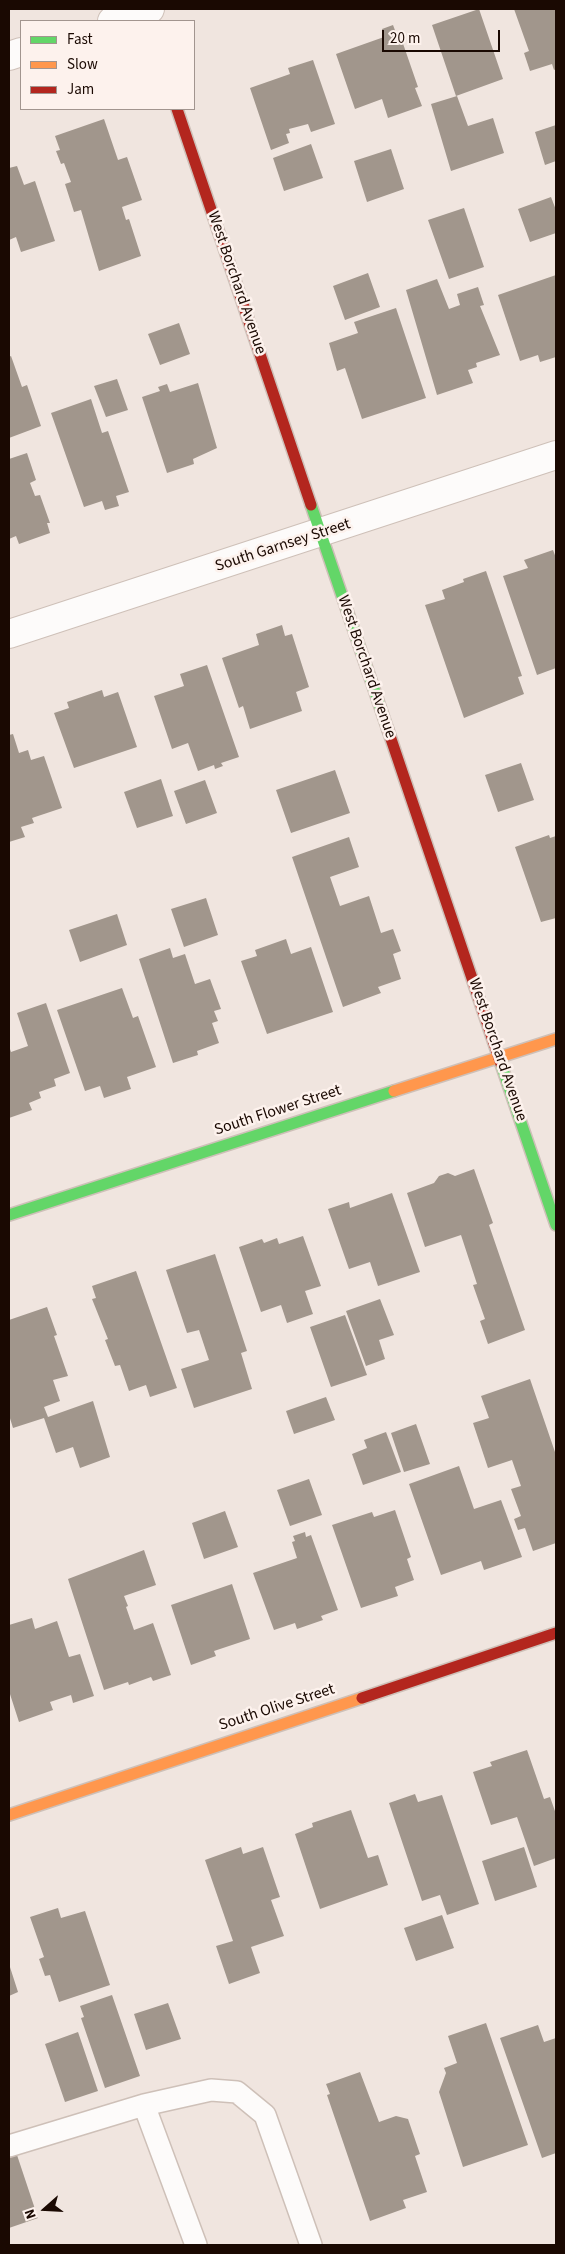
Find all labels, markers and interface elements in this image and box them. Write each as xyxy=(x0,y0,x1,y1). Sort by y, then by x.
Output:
legend xyxy=(20,20,195,110)
scale bar xyxy=(385,20,502,52)
text: 20 m xyxy=(390,28,420,49)
text: Fast xyxy=(67,29,93,50)
text: Slow xyxy=(67,54,98,75)
text: Jam xyxy=(67,79,94,100)
street label: West Borchard Avenue xyxy=(203,209,269,357)
street label: South Garnsey Street xyxy=(213,515,353,577)
street label: West Borchard Avenue xyxy=(333,593,399,741)
street label: West Borchard Avenue xyxy=(464,976,530,1124)
street label: South Flower Street xyxy=(212,1081,344,1141)
street label: South Olive Street xyxy=(217,1680,337,1736)
north arrow xyxy=(20,2184,70,2234)
text: N xyxy=(20,2206,42,2222)

